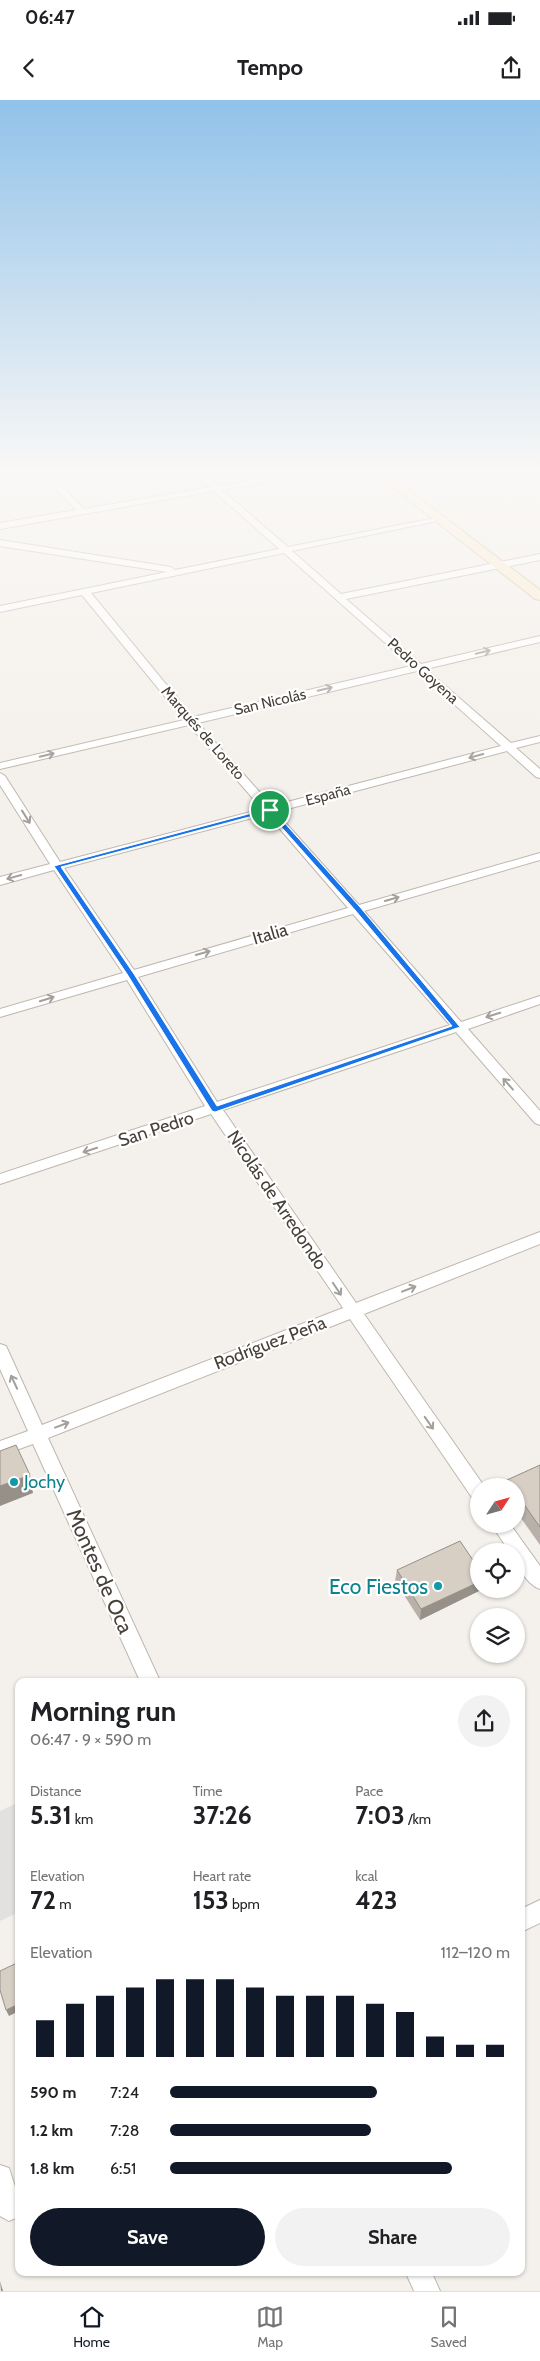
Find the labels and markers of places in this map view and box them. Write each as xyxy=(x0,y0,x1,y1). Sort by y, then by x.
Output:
pin xyxy=(249,789,291,831)
place label: Jochy xyxy=(23,1471,65,1493)
marker: Jochy xyxy=(8,1476,20,1488)
place label: Eco Fiestos xyxy=(329,1574,428,1599)
marker: Eco Fiestos xyxy=(432,1580,444,1592)

